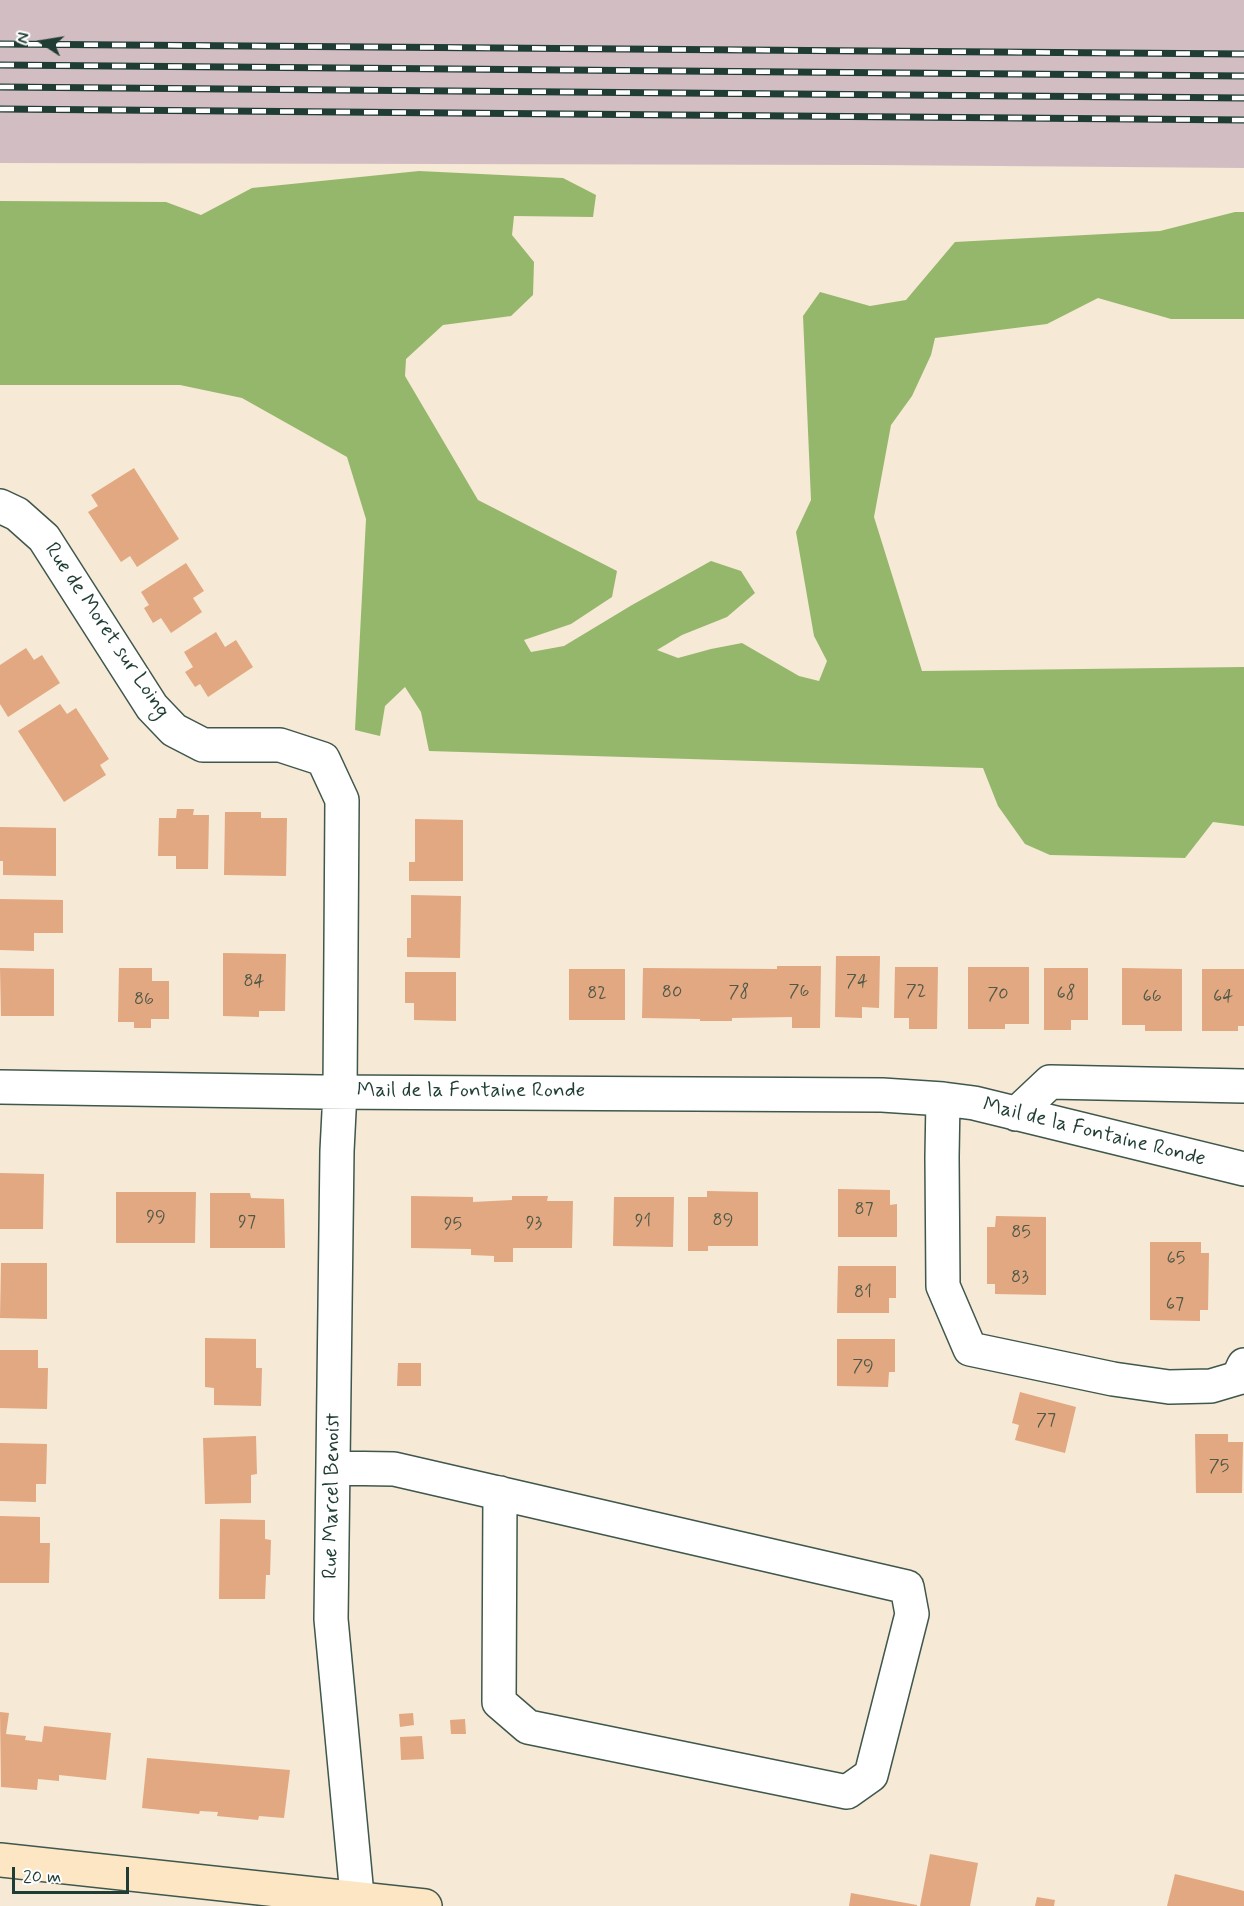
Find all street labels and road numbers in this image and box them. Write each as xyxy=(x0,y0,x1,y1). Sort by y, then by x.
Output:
street label: Rue de Moret sur Loing xyxy=(38,539,174,723)
street label: Mail de la Fontaine Ronde xyxy=(357,1079,585,1105)
street label: Mail de la Fontaine Ronde xyxy=(980,1093,1208,1173)
street label: Rue Marcel Benoist xyxy=(319,1413,347,1579)

